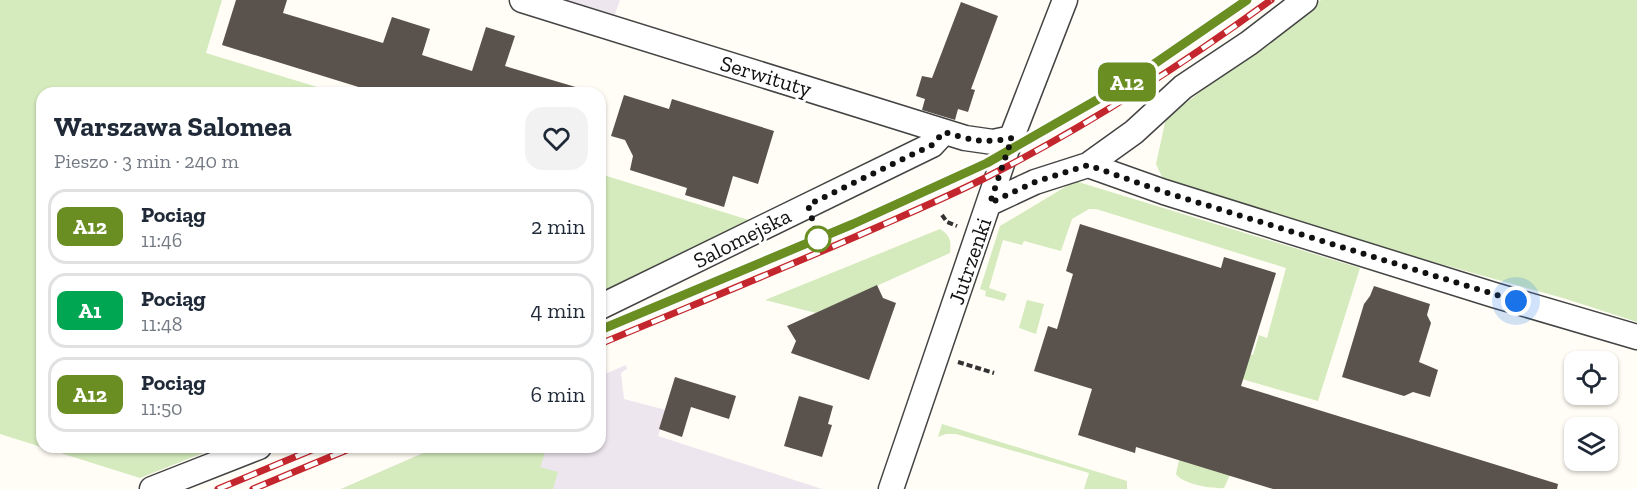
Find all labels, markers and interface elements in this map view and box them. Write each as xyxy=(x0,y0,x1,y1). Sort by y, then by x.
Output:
street label: Serwituty xyxy=(717,49,816,103)
line badge: A12 xyxy=(1092,62,1162,101)
text: A12 xyxy=(1110,70,1144,95)
button: heart xyxy=(525,107,588,170)
text: Warszawa Salomea xyxy=(54,110,292,143)
text: Pieszo · 3 min · 240 m xyxy=(54,149,239,173)
text: Pociąg xyxy=(141,201,206,228)
street label: Salomejska xyxy=(689,202,796,274)
text: 2 min xyxy=(531,213,585,240)
text: A12 xyxy=(73,214,107,239)
street label: Jutrzenki xyxy=(943,214,997,308)
unlabelled marker xyxy=(805,226,831,252)
text: 11:46 xyxy=(141,228,182,252)
text: Pociąg xyxy=(141,285,206,312)
your location xyxy=(1501,286,1531,316)
text: 4 min xyxy=(530,297,585,324)
text: A1 xyxy=(79,298,101,323)
text: 11:48 xyxy=(141,312,182,336)
map controls xyxy=(1564,351,1618,471)
button: locate xyxy=(1564,351,1618,405)
text: Pociąg xyxy=(141,369,206,396)
text: 6 min xyxy=(531,381,585,408)
text: A12 xyxy=(73,382,107,407)
text: 11:50 xyxy=(141,396,183,420)
button: layers xyxy=(1564,417,1618,471)

